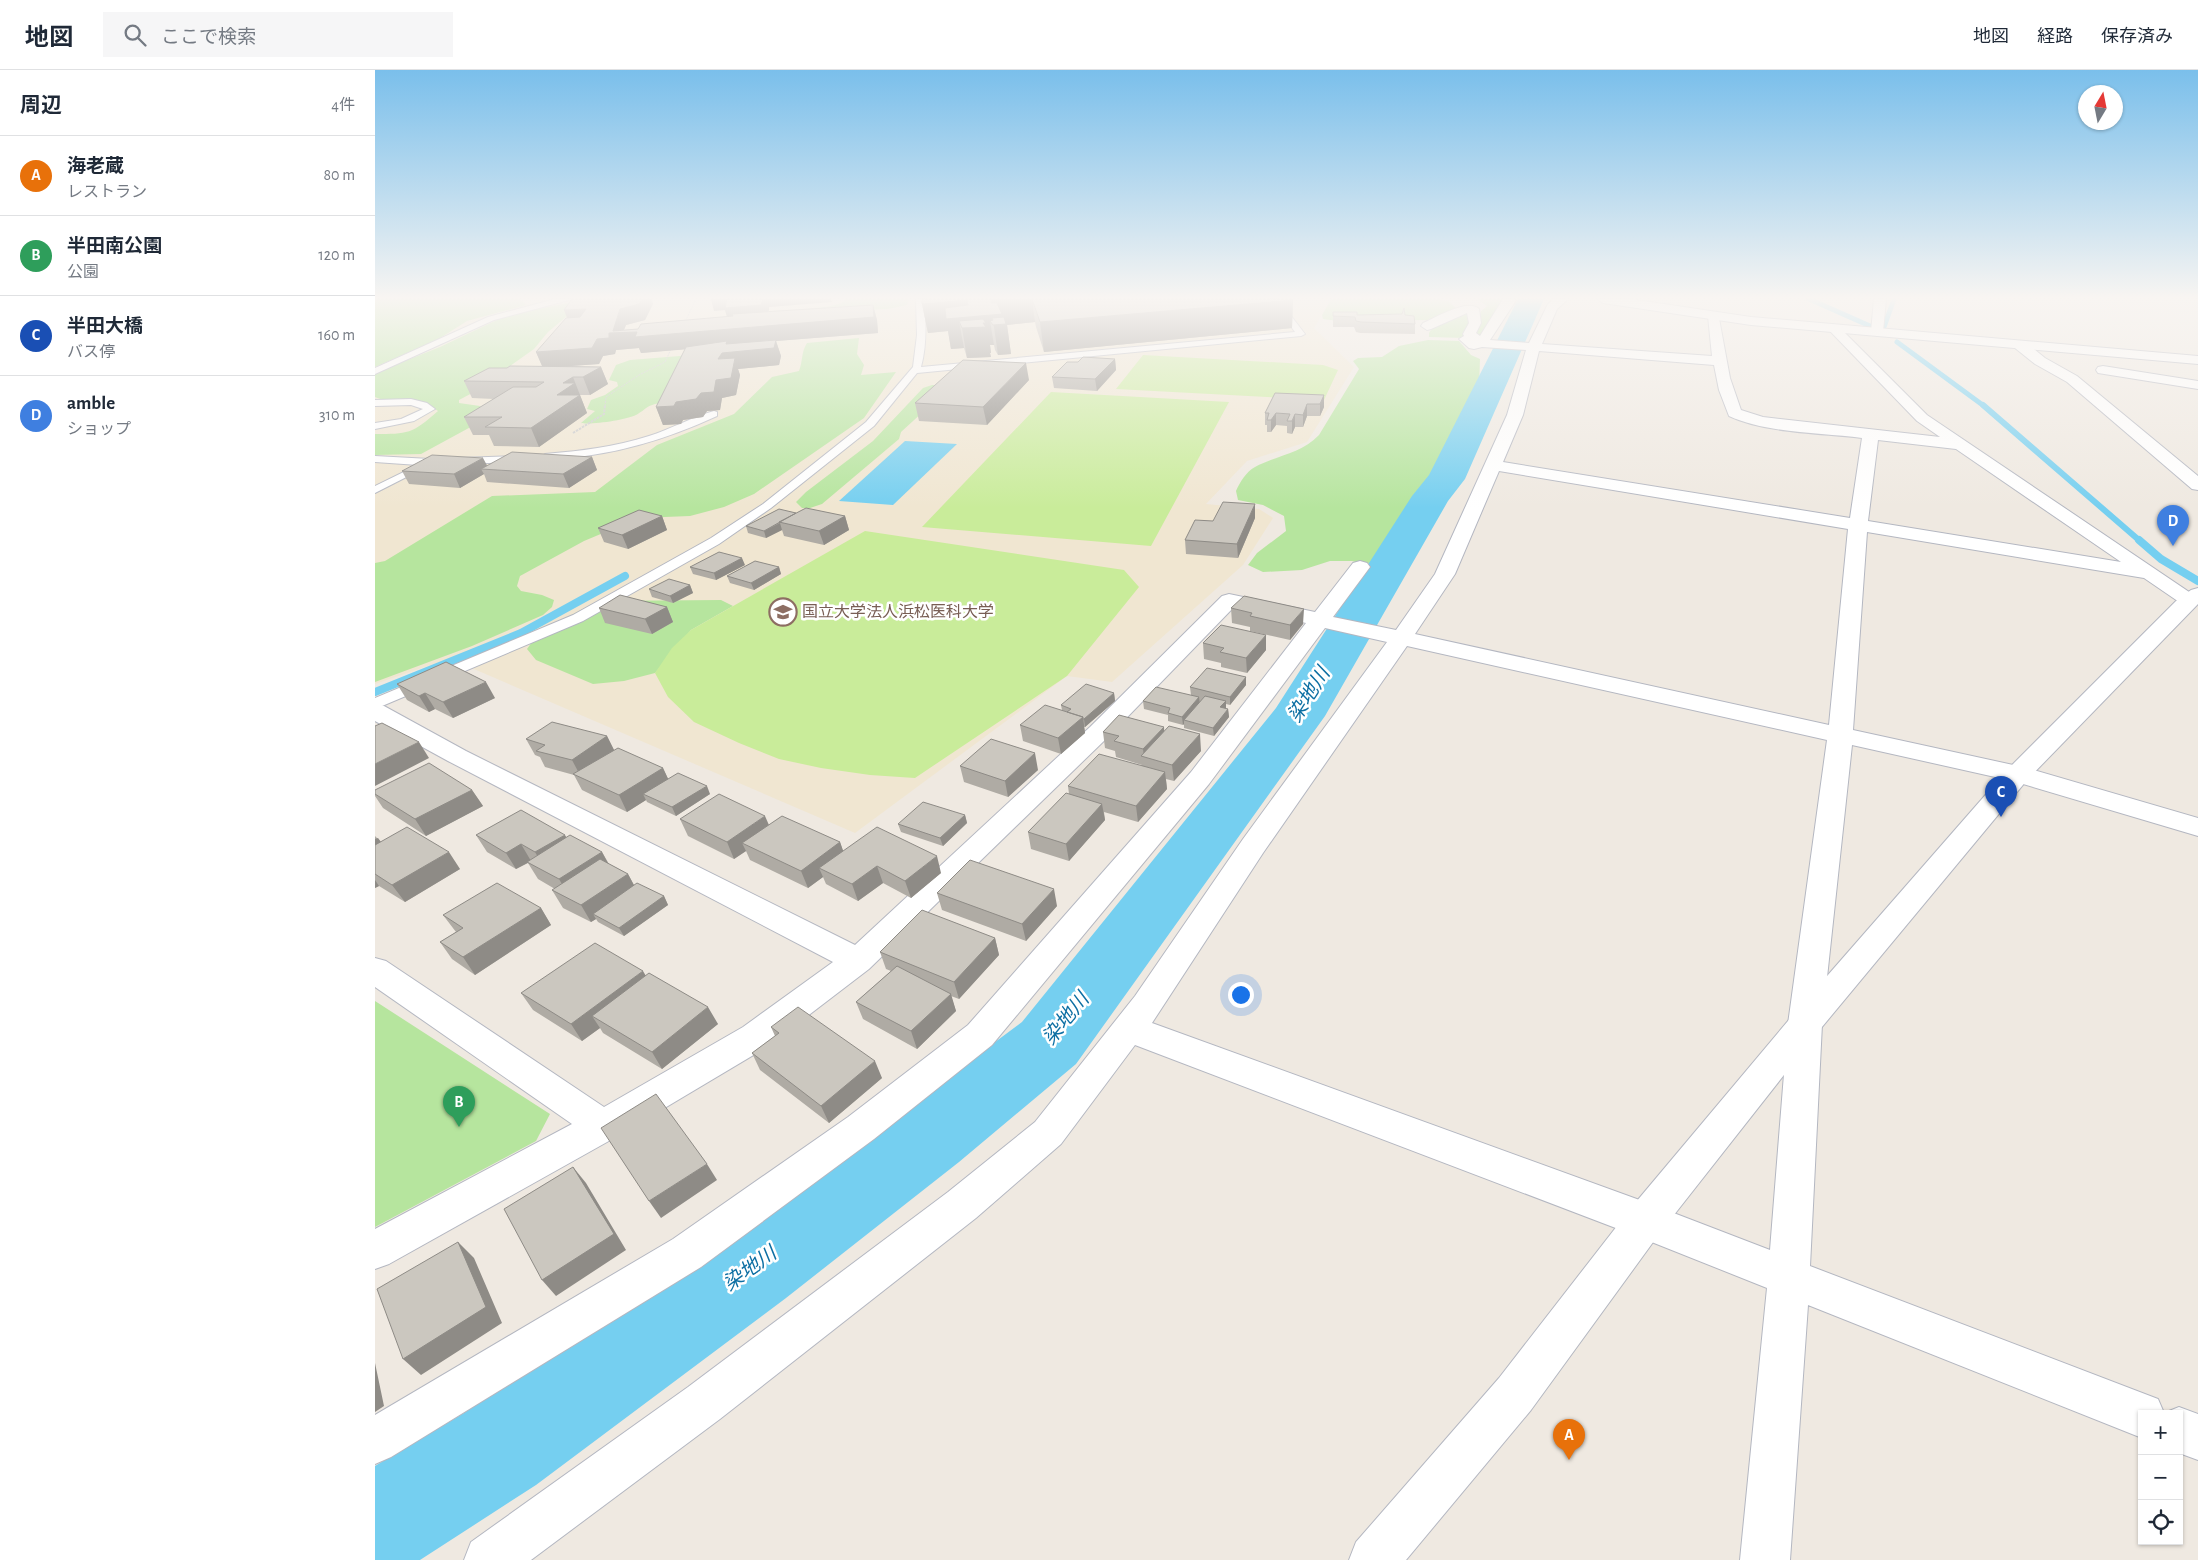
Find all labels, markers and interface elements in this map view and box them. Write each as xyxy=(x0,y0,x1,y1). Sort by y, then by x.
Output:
search box xyxy=(103,12,453,57)
icon: search xyxy=(121,21,149,49)
text: 地図 xyxy=(25,26,73,50)
text: ここで検索 xyxy=(161,28,256,47)
text: 地図 xyxy=(1973,28,2009,46)
text: 経路 xyxy=(2037,28,2073,46)
text: 保存済み xyxy=(2101,28,2173,46)
north arrow xyxy=(2078,85,2123,130)
text: 周辺 xyxy=(20,95,62,116)
text: 4件 xyxy=(331,97,355,113)
text: 海老蔵 xyxy=(67,157,124,176)
text: A xyxy=(31,167,41,183)
text: 80 m xyxy=(324,167,355,183)
text: レストラン xyxy=(67,184,147,200)
text: 半田南公園 xyxy=(67,237,162,256)
text: B xyxy=(31,247,41,263)
text: 120 m xyxy=(318,247,355,263)
text: 公園 xyxy=(67,264,99,280)
text: 半田大橋 xyxy=(67,317,143,336)
text: C xyxy=(32,327,40,343)
text: 160 m xyxy=(318,327,355,343)
text: バス停 xyxy=(67,344,115,360)
text: amble xyxy=(67,394,115,413)
text: D xyxy=(31,407,41,423)
text: 310 m xyxy=(319,407,355,423)
text: ショップ xyxy=(67,421,131,437)
pin: D xyxy=(2157,505,2189,546)
school or university icon: 国立大学法人浜松医科大学 xyxy=(768,597,798,627)
place label: 国立大学法人浜松医科大学 xyxy=(802,603,994,620)
water label: 染地川 xyxy=(1284,662,1334,726)
pin: C xyxy=(1985,776,2017,817)
your location xyxy=(1228,982,1254,1008)
water label: 染地川 xyxy=(1039,987,1094,1049)
pin: B xyxy=(443,1086,475,1127)
water label: 染地川 xyxy=(719,1241,782,1295)
map controls xyxy=(2138,1410,2183,1545)
button: + xyxy=(2138,1410,2183,1455)
pin: A xyxy=(1553,1419,1585,1460)
button: − xyxy=(2138,1455,2183,1500)
button: locate xyxy=(2138,1500,2183,1545)

